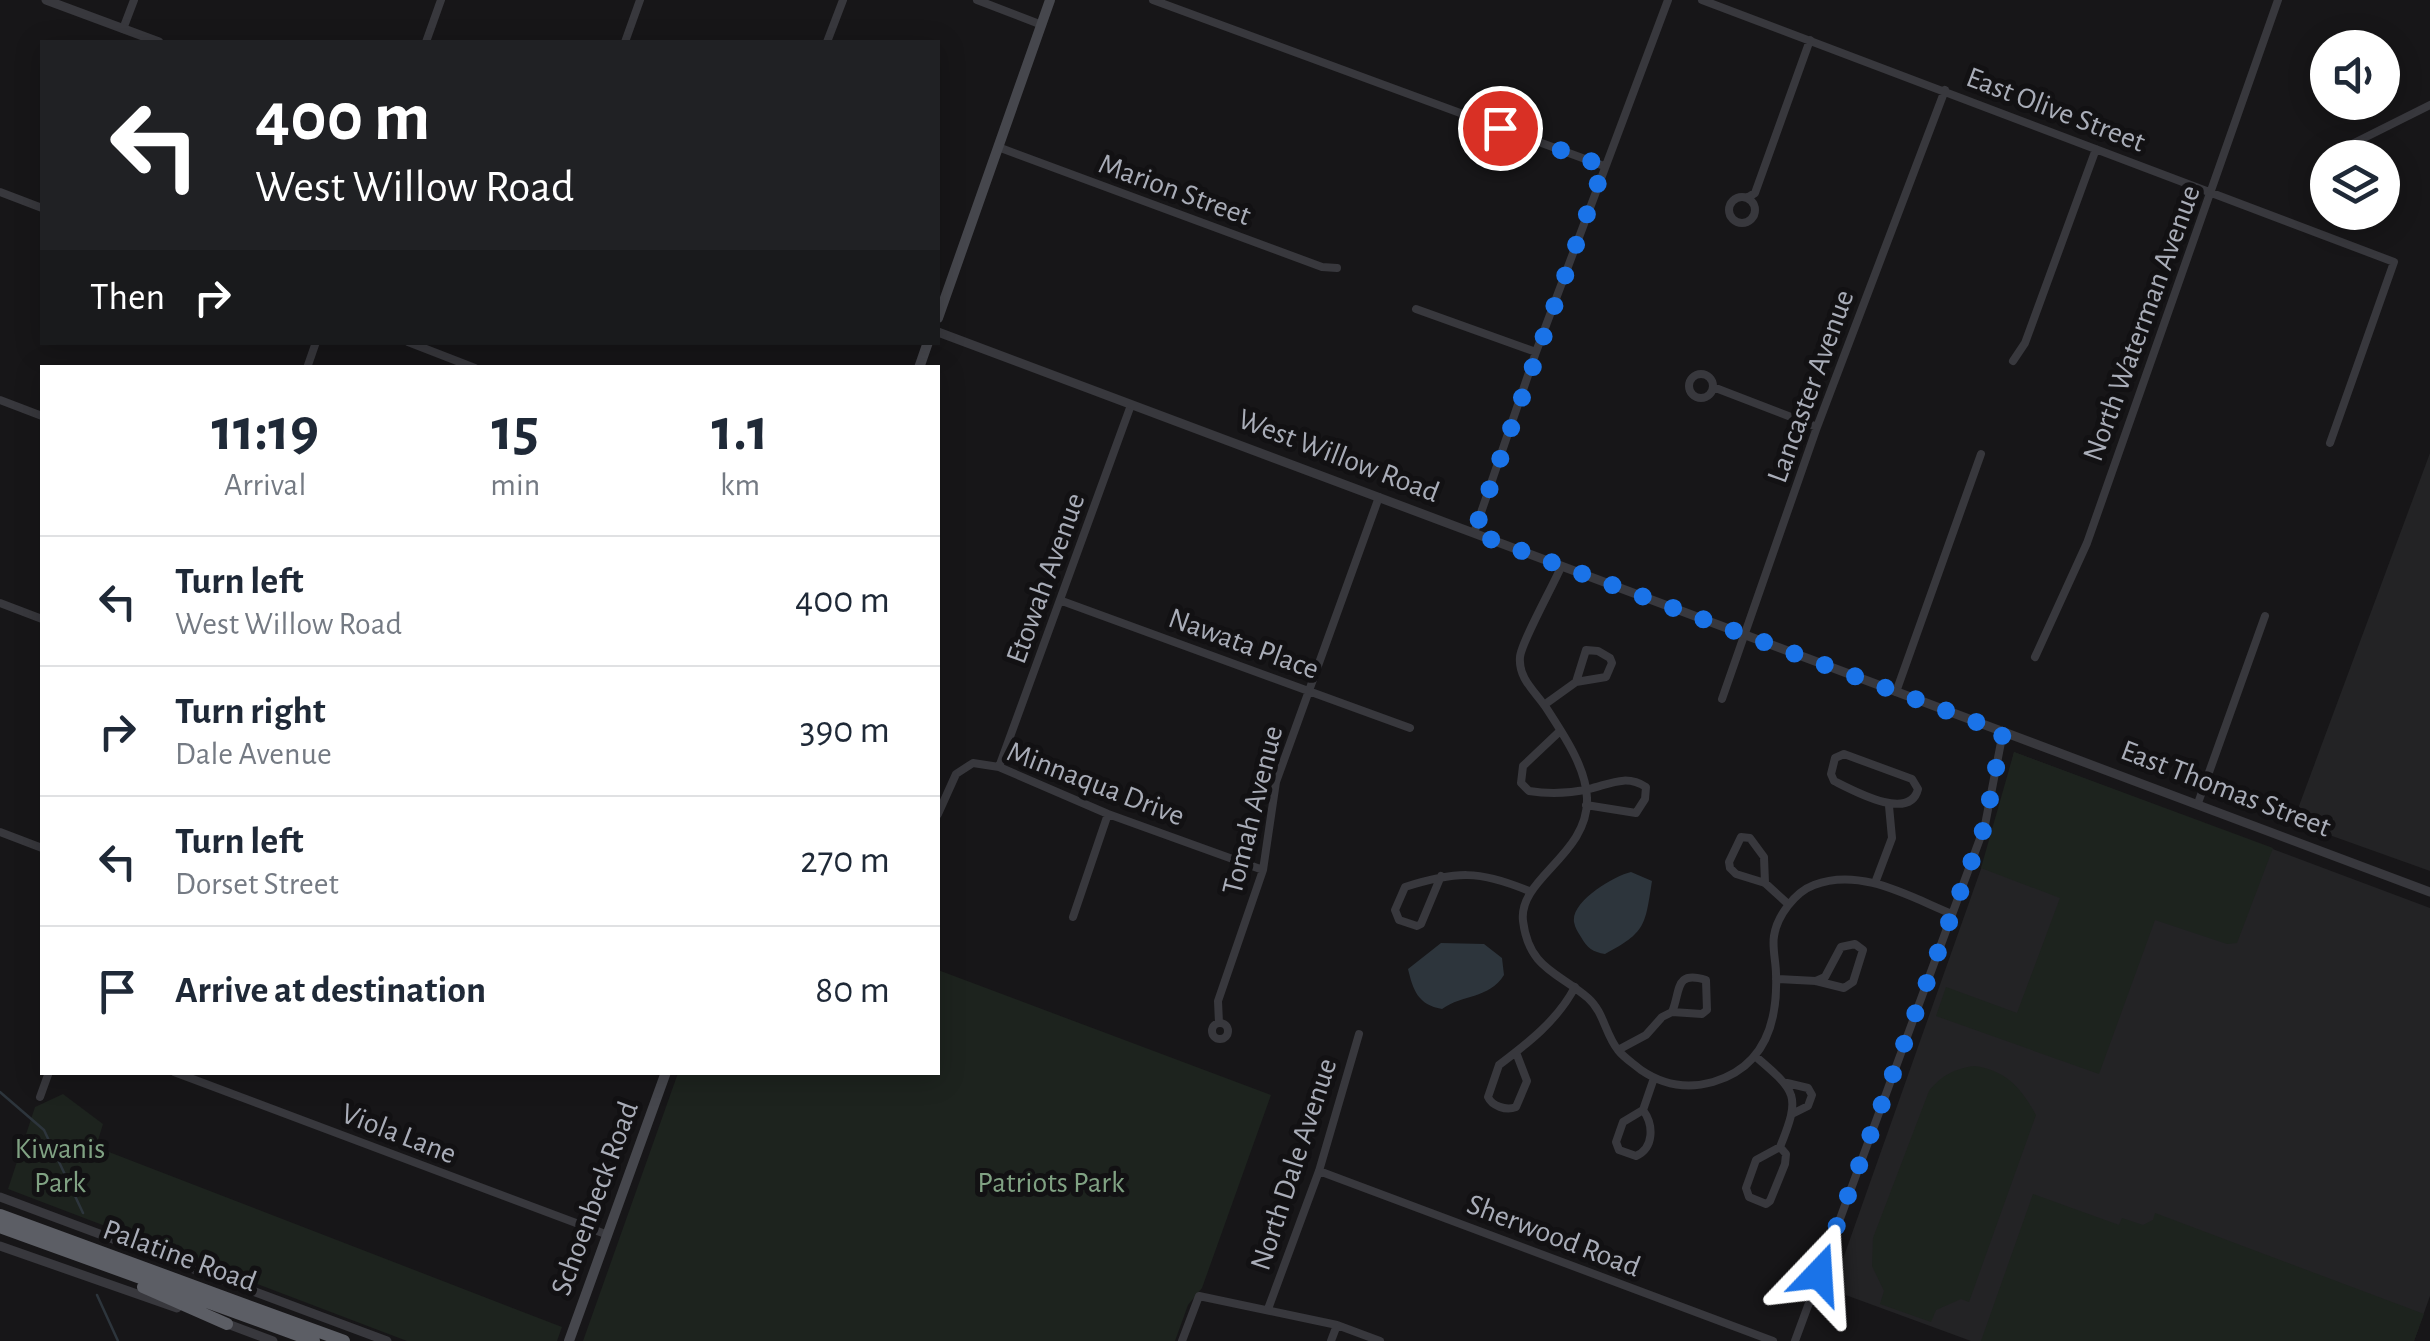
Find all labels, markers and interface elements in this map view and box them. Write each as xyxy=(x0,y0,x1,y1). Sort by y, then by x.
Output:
map controls xyxy=(2310,30,2400,230)
button: sound xyxy=(2310,30,2400,120)
street label: East Olive Street xyxy=(1962,62,2150,158)
icon: left xyxy=(90,80,220,210)
text: 400 m xyxy=(255,83,430,153)
pin xyxy=(1458,86,1543,171)
icon: arrive xyxy=(1473,101,1528,156)
button: layers xyxy=(2310,140,2400,230)
street label: Marion Street xyxy=(1095,149,1255,231)
text: West Willow Road xyxy=(255,165,574,210)
street label: North Waterman Avenue xyxy=(2078,181,2206,465)
icon: right xyxy=(185,270,240,325)
text: Then xyxy=(90,279,165,317)
street label: Lancaster Avenue xyxy=(1762,286,1860,487)
text: 11:19 xyxy=(211,401,319,461)
text: 15 xyxy=(492,401,539,461)
text: 1.1 xyxy=(712,401,769,461)
street label: West Willow Road xyxy=(1234,404,1443,508)
text: Arrival xyxy=(224,469,306,501)
text: min xyxy=(490,469,540,501)
text: km xyxy=(720,469,760,501)
street label: Etowah Avenue xyxy=(1001,489,1091,668)
text: Turn left xyxy=(175,563,303,601)
icon: left xyxy=(90,574,145,629)
text: 400 m xyxy=(795,582,890,620)
street label: Nawata Place xyxy=(1164,603,1323,685)
text: West Willow Road xyxy=(175,608,402,640)
text: Turn right xyxy=(175,693,325,731)
icon: right xyxy=(90,704,145,759)
text: 390 m xyxy=(800,712,890,750)
street label: Tomah Avenue xyxy=(1217,723,1288,898)
street label: East Thomas Street xyxy=(2116,735,2335,843)
street label: Minnaqua Drive xyxy=(1003,736,1188,831)
text: Dale Avenue xyxy=(175,738,332,770)
text: Turn left xyxy=(175,823,303,861)
icon: left xyxy=(90,834,145,889)
text: 270 m xyxy=(800,842,890,880)
text: Dorset Street xyxy=(175,868,339,900)
icon: arrive xyxy=(90,964,145,1019)
text: Arrive at destination xyxy=(175,972,486,1010)
text: 80 m xyxy=(815,972,890,1010)
street label: North Dale Avenue xyxy=(1246,1055,1342,1274)
street label: Schoenbeck Road xyxy=(546,1097,644,1299)
street label: Viola Lane xyxy=(337,1098,460,1170)
park label: Kiwanis Park xyxy=(15,1134,105,1198)
park label: Patriots Park xyxy=(977,1168,1125,1198)
street label: Sherwood Road xyxy=(1463,1189,1644,1283)
street label: Palatine Road xyxy=(99,1214,260,1298)
position arrow xyxy=(1767,1222,1871,1326)

